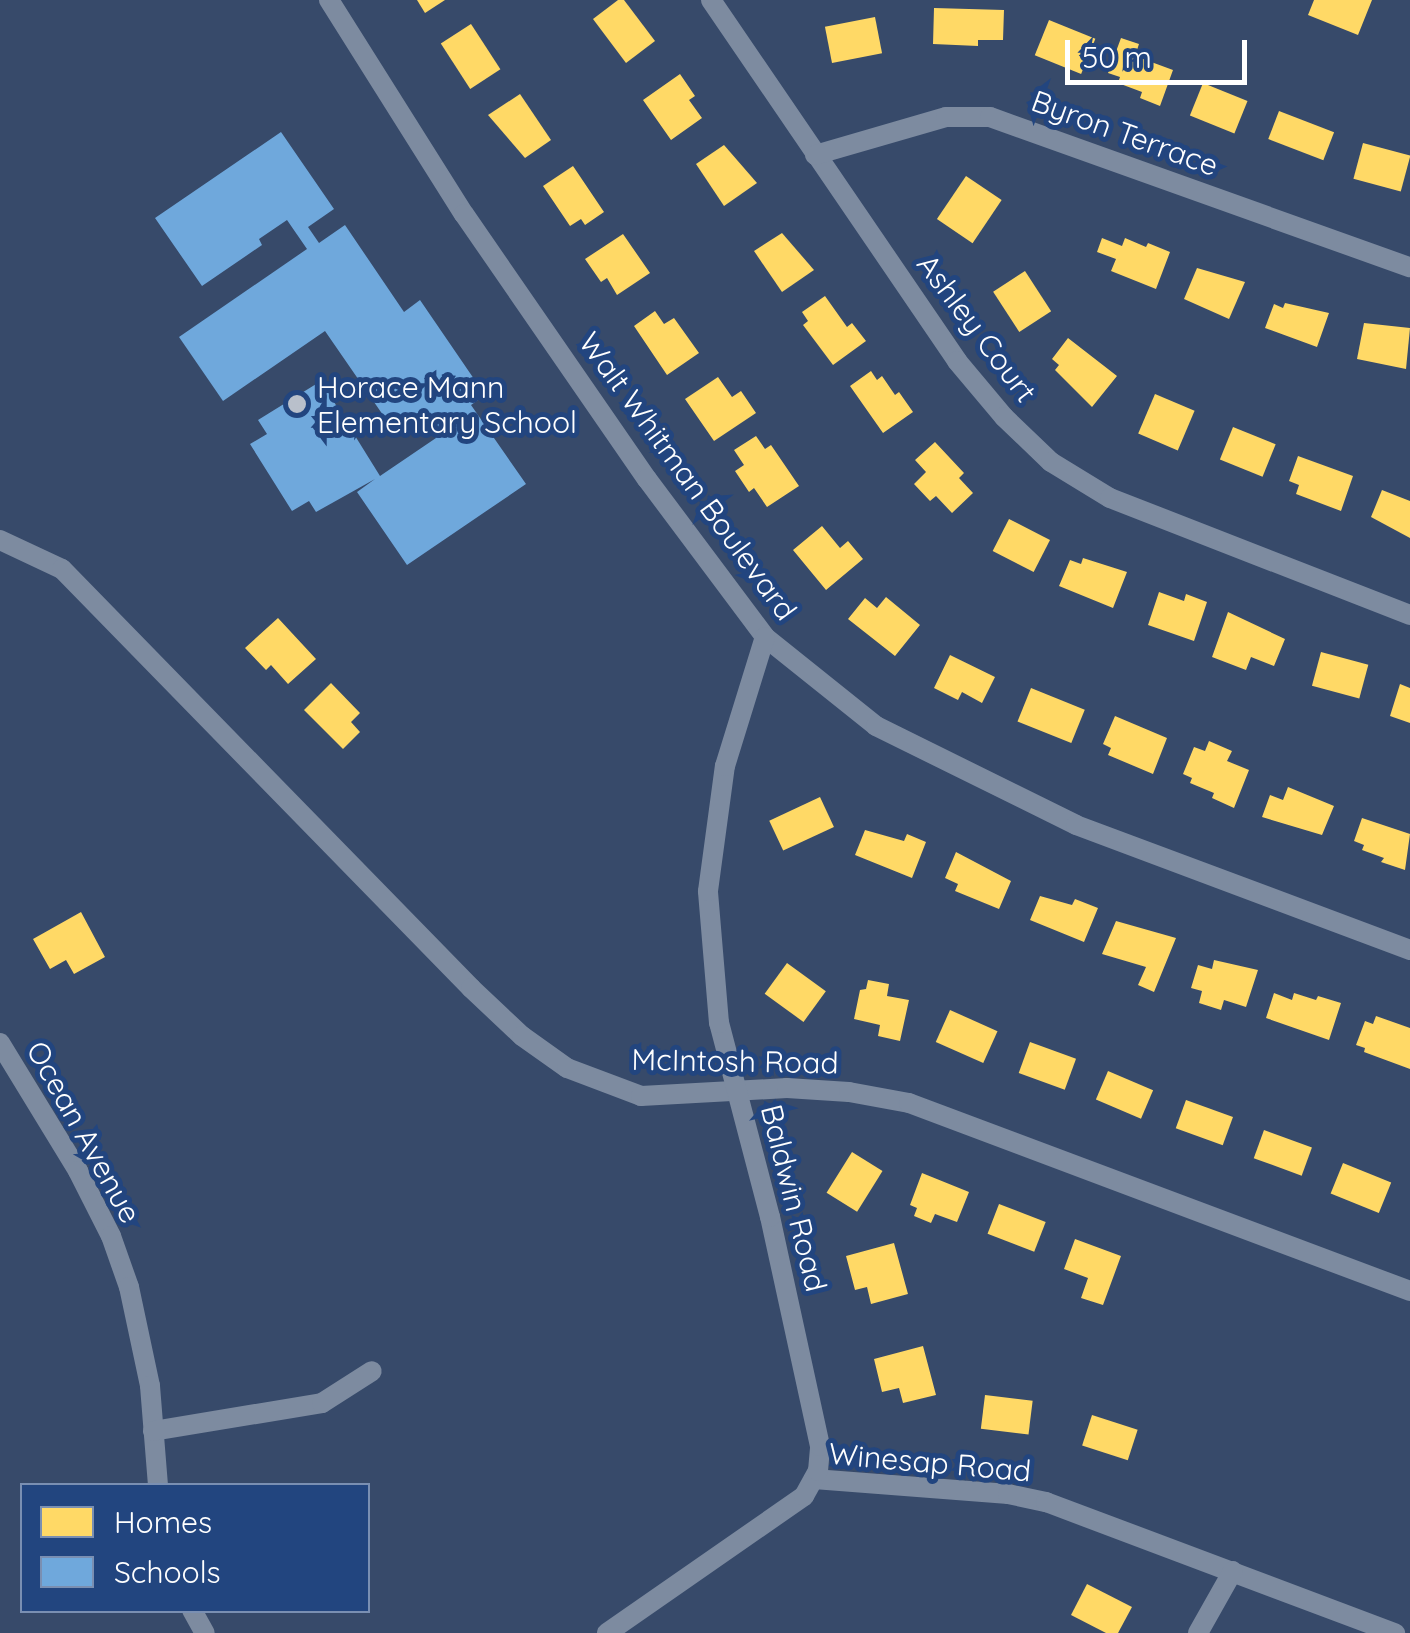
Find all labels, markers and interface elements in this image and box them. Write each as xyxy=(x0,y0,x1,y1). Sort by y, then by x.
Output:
scale bar xyxy=(1070,20,1252,82)
text: 50 m xyxy=(1082,38,1152,76)
street label: Byron Terrace xyxy=(1027,83,1223,183)
street label: Ashley Court xyxy=(910,247,1044,409)
street label: Walt Whitman Boulevard xyxy=(571,325,805,627)
place label: Horace Mann Elementary School xyxy=(317,369,577,440)
marker: Horace Mann Elementary School xyxy=(286,393,308,415)
street label: Ocean Avenue xyxy=(19,1035,149,1229)
street label: McIntosh Road xyxy=(631,1041,839,1081)
street label: Baldwin Road xyxy=(753,1101,835,1295)
street label: Winesap Road xyxy=(827,1435,1033,1489)
legend xyxy=(20,1483,370,1613)
text: Homes xyxy=(114,1503,212,1541)
text: Schools xyxy=(114,1553,221,1591)

